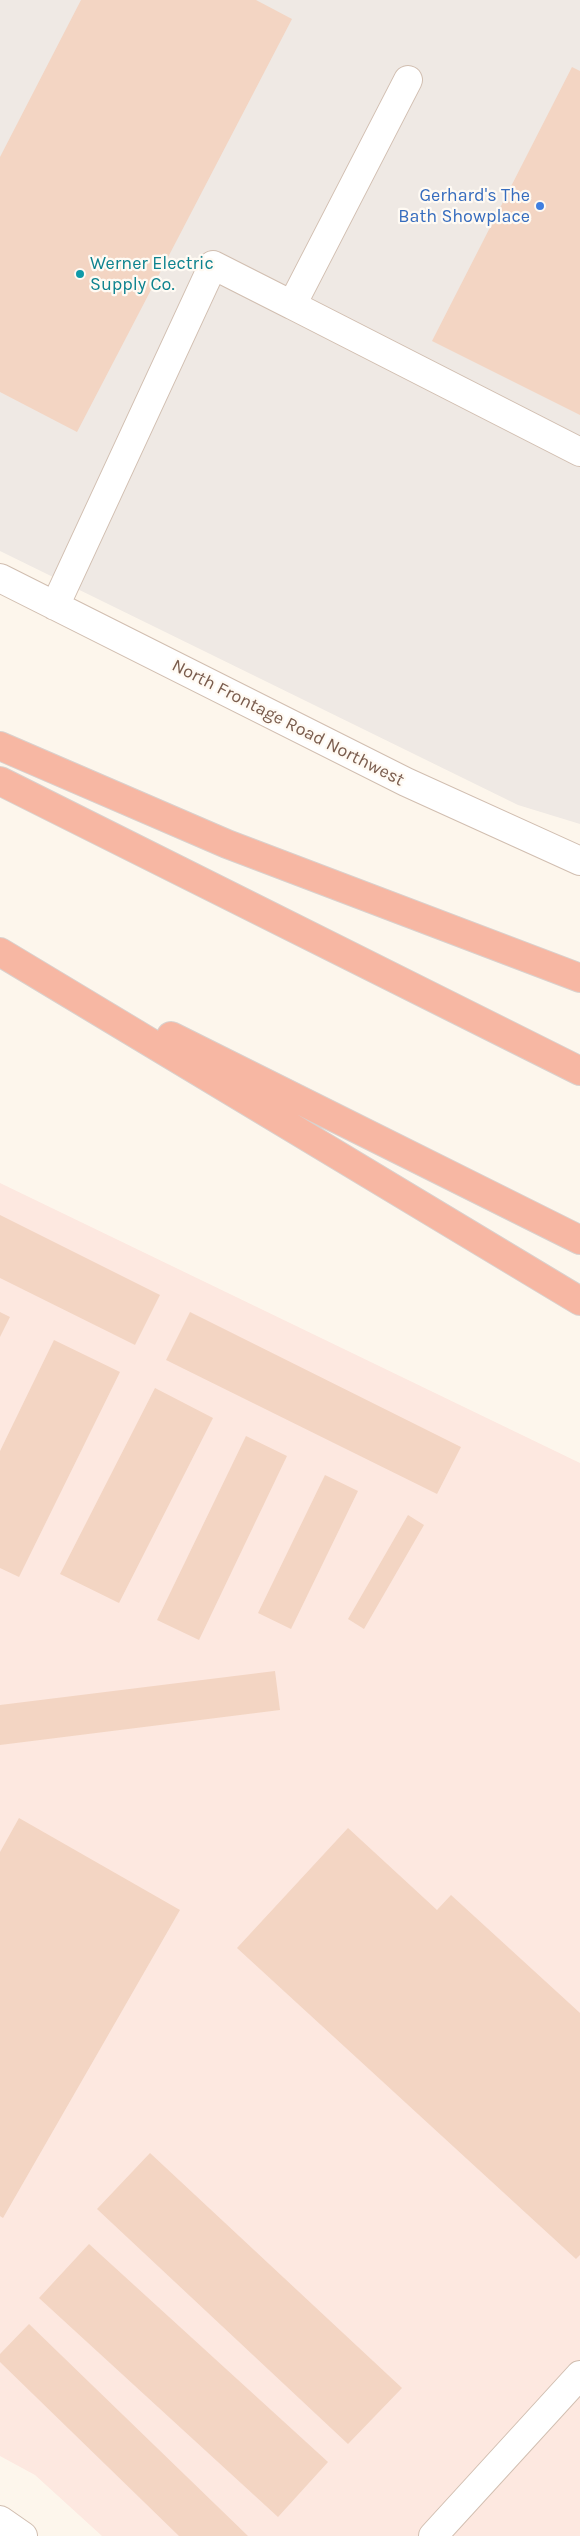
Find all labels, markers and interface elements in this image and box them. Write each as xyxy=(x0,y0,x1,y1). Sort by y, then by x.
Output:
place label: Gerhard's The Bath Showplace xyxy=(398,185,530,228)
marker: Gerhard's The Bath Showplace xyxy=(534,200,546,212)
place label: Werner Electric Supply Co. xyxy=(90,253,214,296)
marker: Werner Electric Supply Co. xyxy=(74,268,86,280)
street label: North Frontage Road Northwest xyxy=(168,655,408,791)

